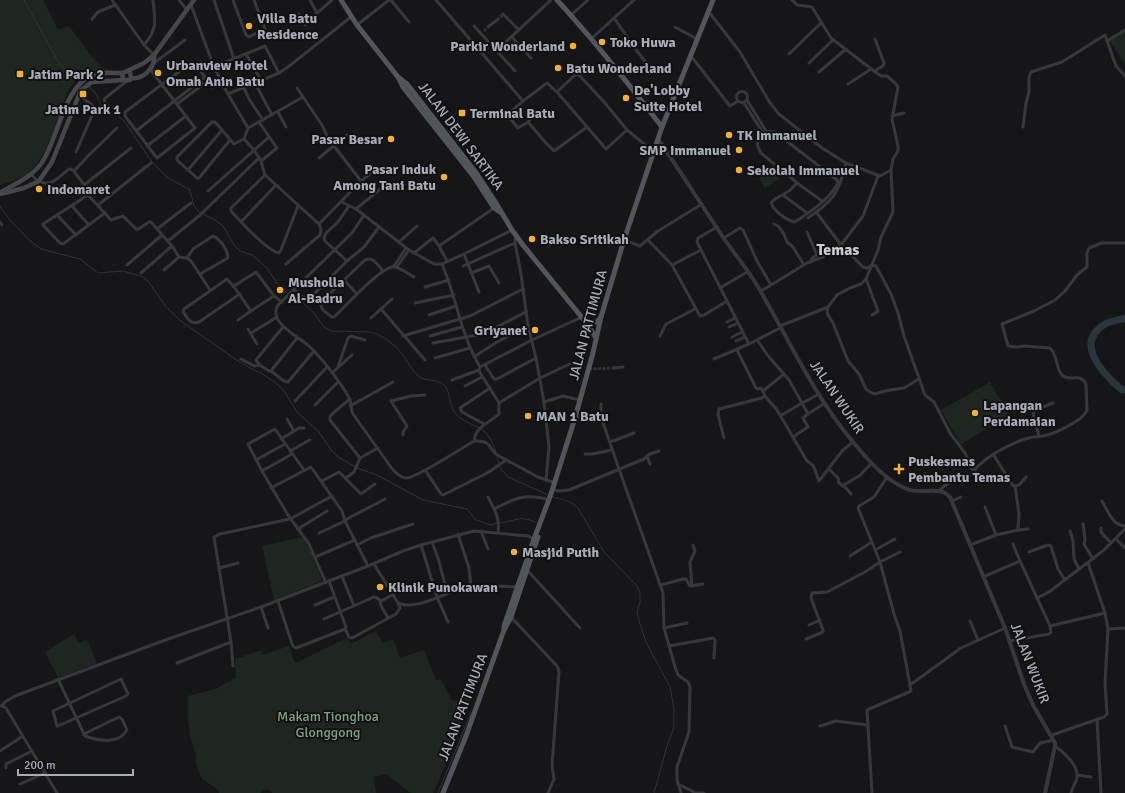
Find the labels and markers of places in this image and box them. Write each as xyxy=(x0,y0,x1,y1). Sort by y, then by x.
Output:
place label: Villa Batu Residence xyxy=(257,10,318,43)
marker: Villa Batu Residence xyxy=(244,21,254,31)
place label: Toko Huwa xyxy=(610,34,676,51)
marker: Toko Huwa xyxy=(597,37,607,47)
place label: Parkir Wonderland xyxy=(450,38,565,55)
marker: Parkir Wonderland xyxy=(568,41,578,51)
place label: Urbanview Hotel Omah Anin Batu xyxy=(166,57,268,90)
place label: Batu Wonderland xyxy=(566,60,672,77)
marker: Batu Wonderland xyxy=(553,63,563,73)
place label: Jatim Park 2 xyxy=(28,66,104,83)
marker: Urbanview Hotel Omah Anin Batu xyxy=(153,68,163,78)
marker: Jatim Park 2 xyxy=(15,69,25,79)
place label: De'Lobby Suite Hotel xyxy=(634,82,703,115)
marker: Jatim Park 1 xyxy=(78,89,88,99)
marker: De'Lobby Suite Hotel xyxy=(621,93,631,103)
place label: Jatim Park 1 xyxy=(45,101,121,118)
place label: Terminal Batu xyxy=(470,105,555,122)
marker: Terminal Batu xyxy=(457,108,467,118)
place label: TK Immanuel xyxy=(737,127,817,144)
marker: TK Immanuel xyxy=(724,130,734,140)
place label: Pasar Besar xyxy=(311,131,383,148)
marker: Pasar Besar xyxy=(386,134,396,144)
place label: SMP Immanuel xyxy=(639,142,732,159)
marker: SMP Immanuel xyxy=(734,145,744,155)
place label: Pasar Induk Among Tani Batu xyxy=(333,161,437,194)
place label: Sekolah Immanuel xyxy=(747,162,860,179)
marker: Sekolah Immanuel xyxy=(734,165,744,175)
marker: Pasar Induk Among Tani Batu xyxy=(439,172,449,182)
place label: Indomaret xyxy=(47,181,111,198)
marker: Indomaret xyxy=(34,184,44,194)
place label: Bakso Sritikah xyxy=(540,231,629,248)
marker: Bakso Sritikah xyxy=(527,234,537,244)
place label: Musholla Al-Badru xyxy=(288,274,344,307)
marker: Musholla Al-Badru xyxy=(275,285,285,295)
place label: Griyanet xyxy=(474,322,528,339)
marker: Griyanet xyxy=(530,325,540,335)
place label: Lapangan Perdamaian xyxy=(983,397,1056,430)
place label: MAN 1 Batu xyxy=(536,408,609,425)
marker: Lapangan Perdamaian xyxy=(970,408,980,418)
marker: MAN 1 Batu xyxy=(523,411,533,421)
place label: Puskesmas Pembantu Temas xyxy=(908,453,1010,486)
marker: Puskesmas Pembantu Temas xyxy=(893,463,905,475)
place label: Masjid Putih xyxy=(522,544,599,561)
marker: Masjid Putih xyxy=(509,547,519,557)
place label: Klinik Punokawan xyxy=(388,579,498,596)
marker: Klinik Punokawan xyxy=(375,582,385,592)

